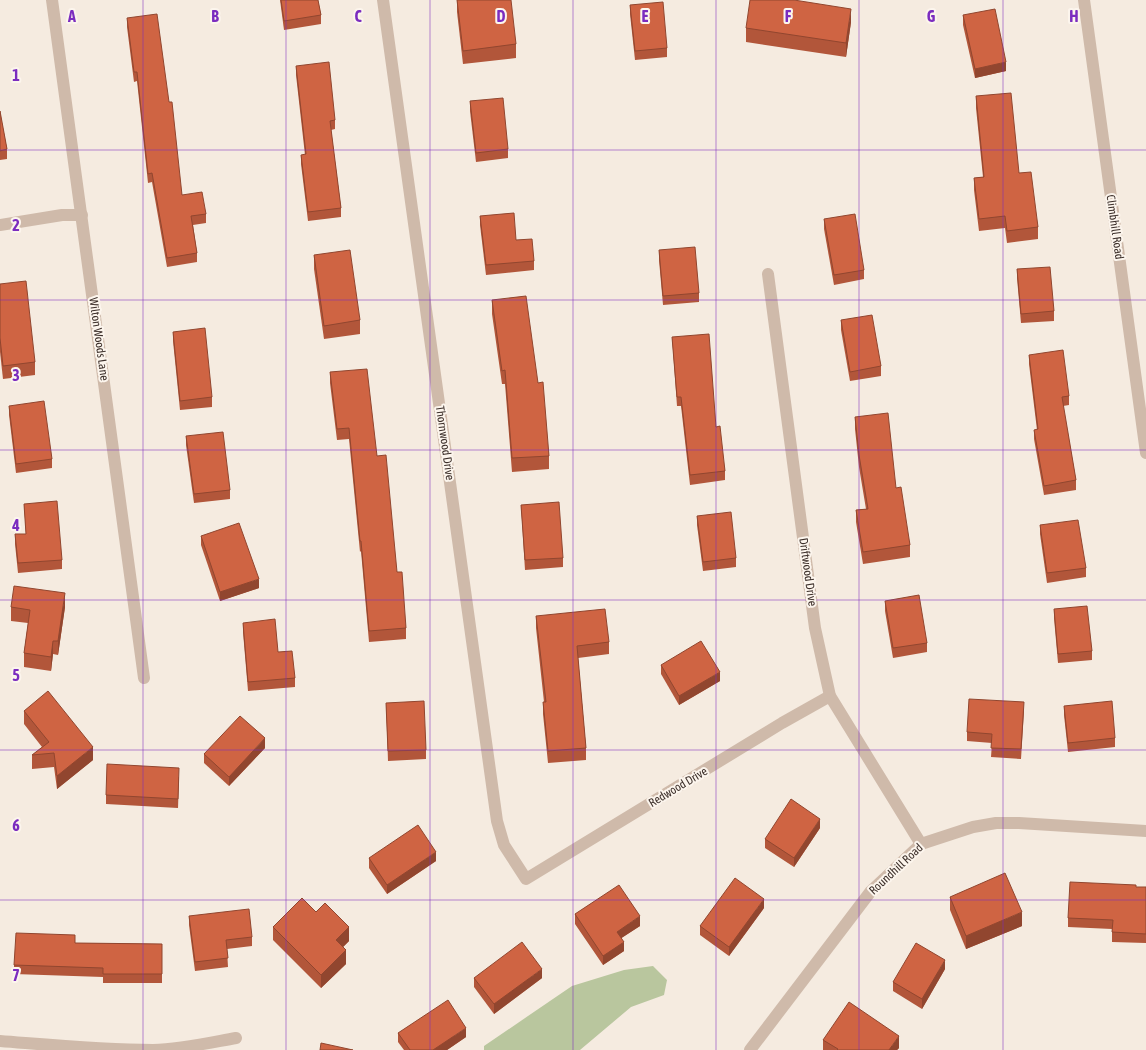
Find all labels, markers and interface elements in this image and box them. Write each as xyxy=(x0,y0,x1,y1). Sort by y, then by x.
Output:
text: A xyxy=(67,7,76,25)
text: B xyxy=(211,7,219,25)
text: C xyxy=(354,7,362,25)
text: D xyxy=(497,7,506,25)
text: E xyxy=(642,7,649,25)
text: F xyxy=(785,7,792,25)
text: G xyxy=(927,7,936,25)
text: H xyxy=(1069,7,1079,25)
text: 1 xyxy=(12,66,20,84)
street label: Climbhill Road xyxy=(1104,194,1126,260)
text: 2 xyxy=(12,216,20,234)
street label: Wilton Woods Lane xyxy=(86,297,112,381)
text: 3 xyxy=(12,366,20,384)
street label: Thornwood Drive xyxy=(433,405,457,481)
text: 4 xyxy=(11,516,20,534)
street label: Driftwood Drive xyxy=(796,537,820,607)
text: 5 xyxy=(12,666,20,684)
street label: Redwood Drive xyxy=(646,764,710,810)
text: 6 xyxy=(12,816,20,834)
street label: Roundhill Road xyxy=(866,841,926,897)
text: 7 xyxy=(12,966,20,984)

